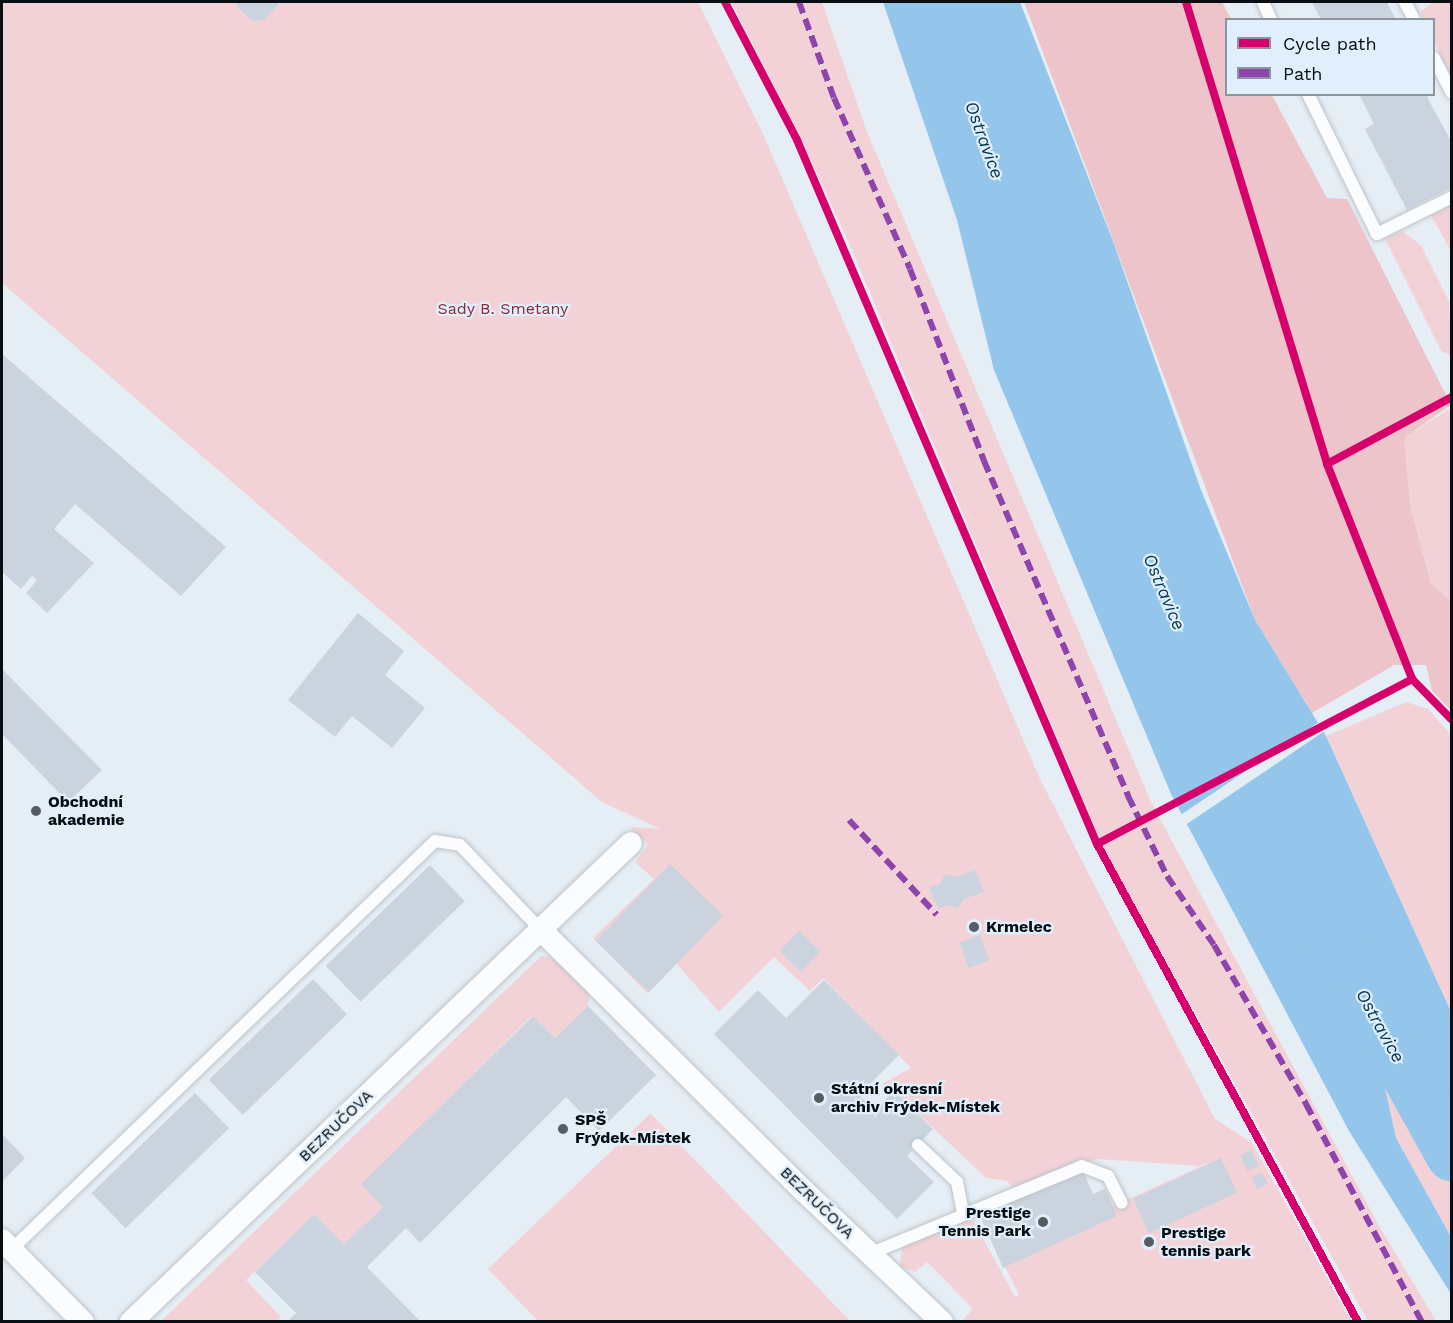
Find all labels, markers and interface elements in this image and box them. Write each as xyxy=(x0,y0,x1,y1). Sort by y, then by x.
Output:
legend xyxy=(1225,18,1435,96)
text: Cycle path xyxy=(1283,33,1377,54)
text: Path xyxy=(1283,63,1323,84)
water label: Ostravice xyxy=(960,98,1008,182)
park label: Sady B. Smetany xyxy=(437,299,569,319)
water label: Ostravice xyxy=(1138,551,1190,633)
place label: Obchodní akademie xyxy=(48,792,125,830)
marker: Obchodní akademie xyxy=(29,804,43,818)
place label: Krmelec xyxy=(986,917,1052,937)
marker: Krmelec xyxy=(967,920,981,934)
water label: Ostravice xyxy=(1351,985,1409,1067)
place label: Státní okresní archiv Frýdek-Místek xyxy=(831,1079,1000,1117)
street label: BEZRUČOVA xyxy=(295,1086,377,1166)
marker: Státní okresní archiv Frýdek-Místek xyxy=(812,1091,826,1105)
place label: SPŠ Frýdek-Místek xyxy=(575,1110,691,1148)
marker: SPŠ Frýdek-Místek xyxy=(556,1122,570,1136)
street label: BEZRUČOVA xyxy=(776,1163,858,1243)
place label: Prestige Tennis Park xyxy=(938,1203,1031,1241)
marker: Prestige Tennis Park xyxy=(1036,1215,1050,1229)
place label: Prestige tennis park xyxy=(1161,1223,1251,1261)
marker: Prestige tennis park xyxy=(1142,1235,1156,1249)

